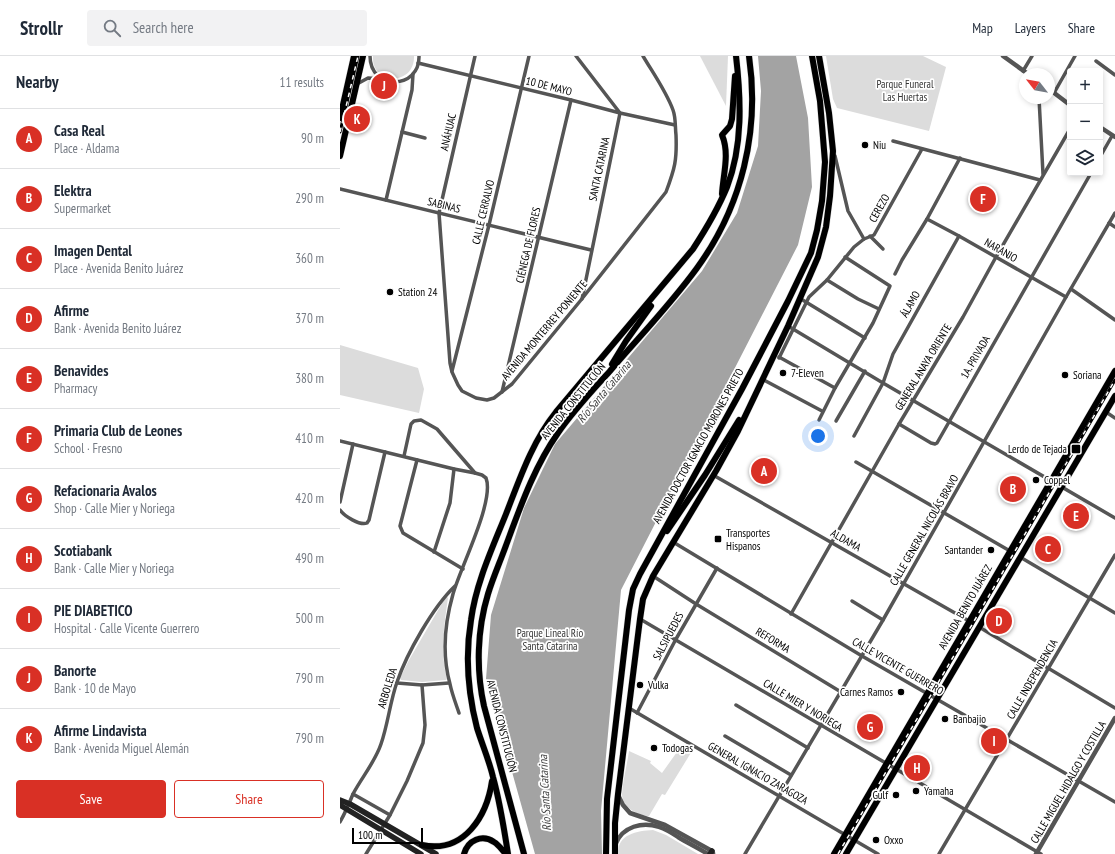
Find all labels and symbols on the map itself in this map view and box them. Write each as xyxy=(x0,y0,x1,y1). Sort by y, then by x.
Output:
north arrow xyxy=(1019,68,1055,104)
pin: J xyxy=(371,71,397,101)
street label: 10 DE MAYO xyxy=(524,73,574,99)
park label: Parque Funeral Las Huertas xyxy=(876,77,934,104)
pin: K xyxy=(344,104,370,134)
street label: ANÁHUAC xyxy=(437,112,459,152)
street label: SANTA CATARINA xyxy=(585,135,613,202)
place label: Niu xyxy=(873,138,886,152)
marker: Niu xyxy=(860,140,870,150)
street label: CALLE CERRALVO xyxy=(469,178,497,246)
pin: F xyxy=(970,184,996,214)
street label: CEREZO xyxy=(866,191,892,225)
street label: SABINAS xyxy=(426,194,462,216)
street label: CIÉNEGA DE FLORES xyxy=(512,205,544,284)
street label: NARANJO xyxy=(982,235,1020,265)
street label: AVENIDA MONTERREY PONIENTE xyxy=(498,277,590,383)
place label: Station 24 xyxy=(398,285,437,299)
marker: Station 24 xyxy=(385,287,395,297)
street label: ÁLAMO xyxy=(897,288,923,320)
street label: GENERAL ANAYA ORIENTE xyxy=(892,321,955,413)
street label: 1A. PRIVADA xyxy=(957,332,993,381)
water label: Río Santa Catarina xyxy=(573,357,635,426)
street label: AVENIDA CONSTITUCIÓN xyxy=(538,360,608,442)
street label: AVENIDA DOCTOR IGNACIO MORONES PRIETO xyxy=(649,366,747,526)
place label: 7-Eleven xyxy=(791,366,824,380)
marker: 7-Eleven xyxy=(778,368,788,378)
place label: Soriana xyxy=(1073,368,1102,382)
marker: Soriana xyxy=(1060,370,1070,380)
your location xyxy=(808,426,828,446)
place label: Lerdo de Tejada xyxy=(1008,442,1067,456)
marker: Lerdo de Tejada xyxy=(1070,443,1082,455)
pin: A xyxy=(751,456,777,486)
street label: CALLE GENERAL NICOLÁS BRAVO xyxy=(887,472,961,588)
place label: Coppel xyxy=(1044,473,1071,487)
pin: B xyxy=(1000,474,1026,504)
marker: Coppel xyxy=(1031,475,1041,485)
pin: E xyxy=(1063,501,1089,531)
place label: Transportes Hispanos xyxy=(726,526,770,553)
street label: ALDAMA xyxy=(828,526,864,555)
marker: Transportes Hispanos xyxy=(713,534,723,544)
pin: C xyxy=(1035,534,1061,564)
place label: Santander xyxy=(944,543,983,557)
marker: Santander xyxy=(986,545,996,555)
street label: AVENIDA BENITO JUÁREZ xyxy=(935,562,995,652)
pin: D xyxy=(986,606,1012,636)
street label: SALSIPUEDES xyxy=(650,609,687,662)
street label: REFORMA xyxy=(753,624,794,656)
park label: Parque Lineal Río Santa Catarina xyxy=(517,626,583,653)
street label: CALLE VICENTE GUERRERO xyxy=(850,634,946,698)
street label: CALLE INDEPENDENCIA xyxy=(1003,636,1061,721)
street label: ARBOLEDA xyxy=(374,665,400,710)
street label: CALLE MIER Y NORIEGA xyxy=(761,676,846,735)
street label: AVENIDA CONSTITUCIÓN xyxy=(484,678,520,774)
place label: Vulka xyxy=(647,678,669,692)
marker: Vulka xyxy=(635,680,645,690)
place label: Carnes Ramos xyxy=(840,685,893,699)
marker: Carnes Ramos xyxy=(896,687,906,697)
pin: G xyxy=(857,712,883,742)
place label: Banbajio xyxy=(953,712,986,726)
marker: Banbajio xyxy=(940,714,950,724)
street label: CALLE MIGUEL HIDALGO Y COSTILLA xyxy=(1027,717,1109,846)
pin: I xyxy=(981,726,1007,756)
street label: GENERAL IGNACIO ZARAGOZA xyxy=(706,739,811,808)
place label: Todogas xyxy=(662,741,693,755)
marker: Todogas xyxy=(649,743,659,753)
water label: Río Santa Catarina xyxy=(535,753,554,831)
pin: H xyxy=(904,753,930,783)
place label: Yamaha xyxy=(924,784,954,798)
marker: Yamaha xyxy=(911,786,921,796)
place label: Gulf xyxy=(872,788,889,802)
marker: Gulf xyxy=(891,790,901,800)
scale bar xyxy=(352,826,423,845)
place label: Oxxo xyxy=(884,833,903,847)
marker: Oxxo xyxy=(871,835,881,845)

